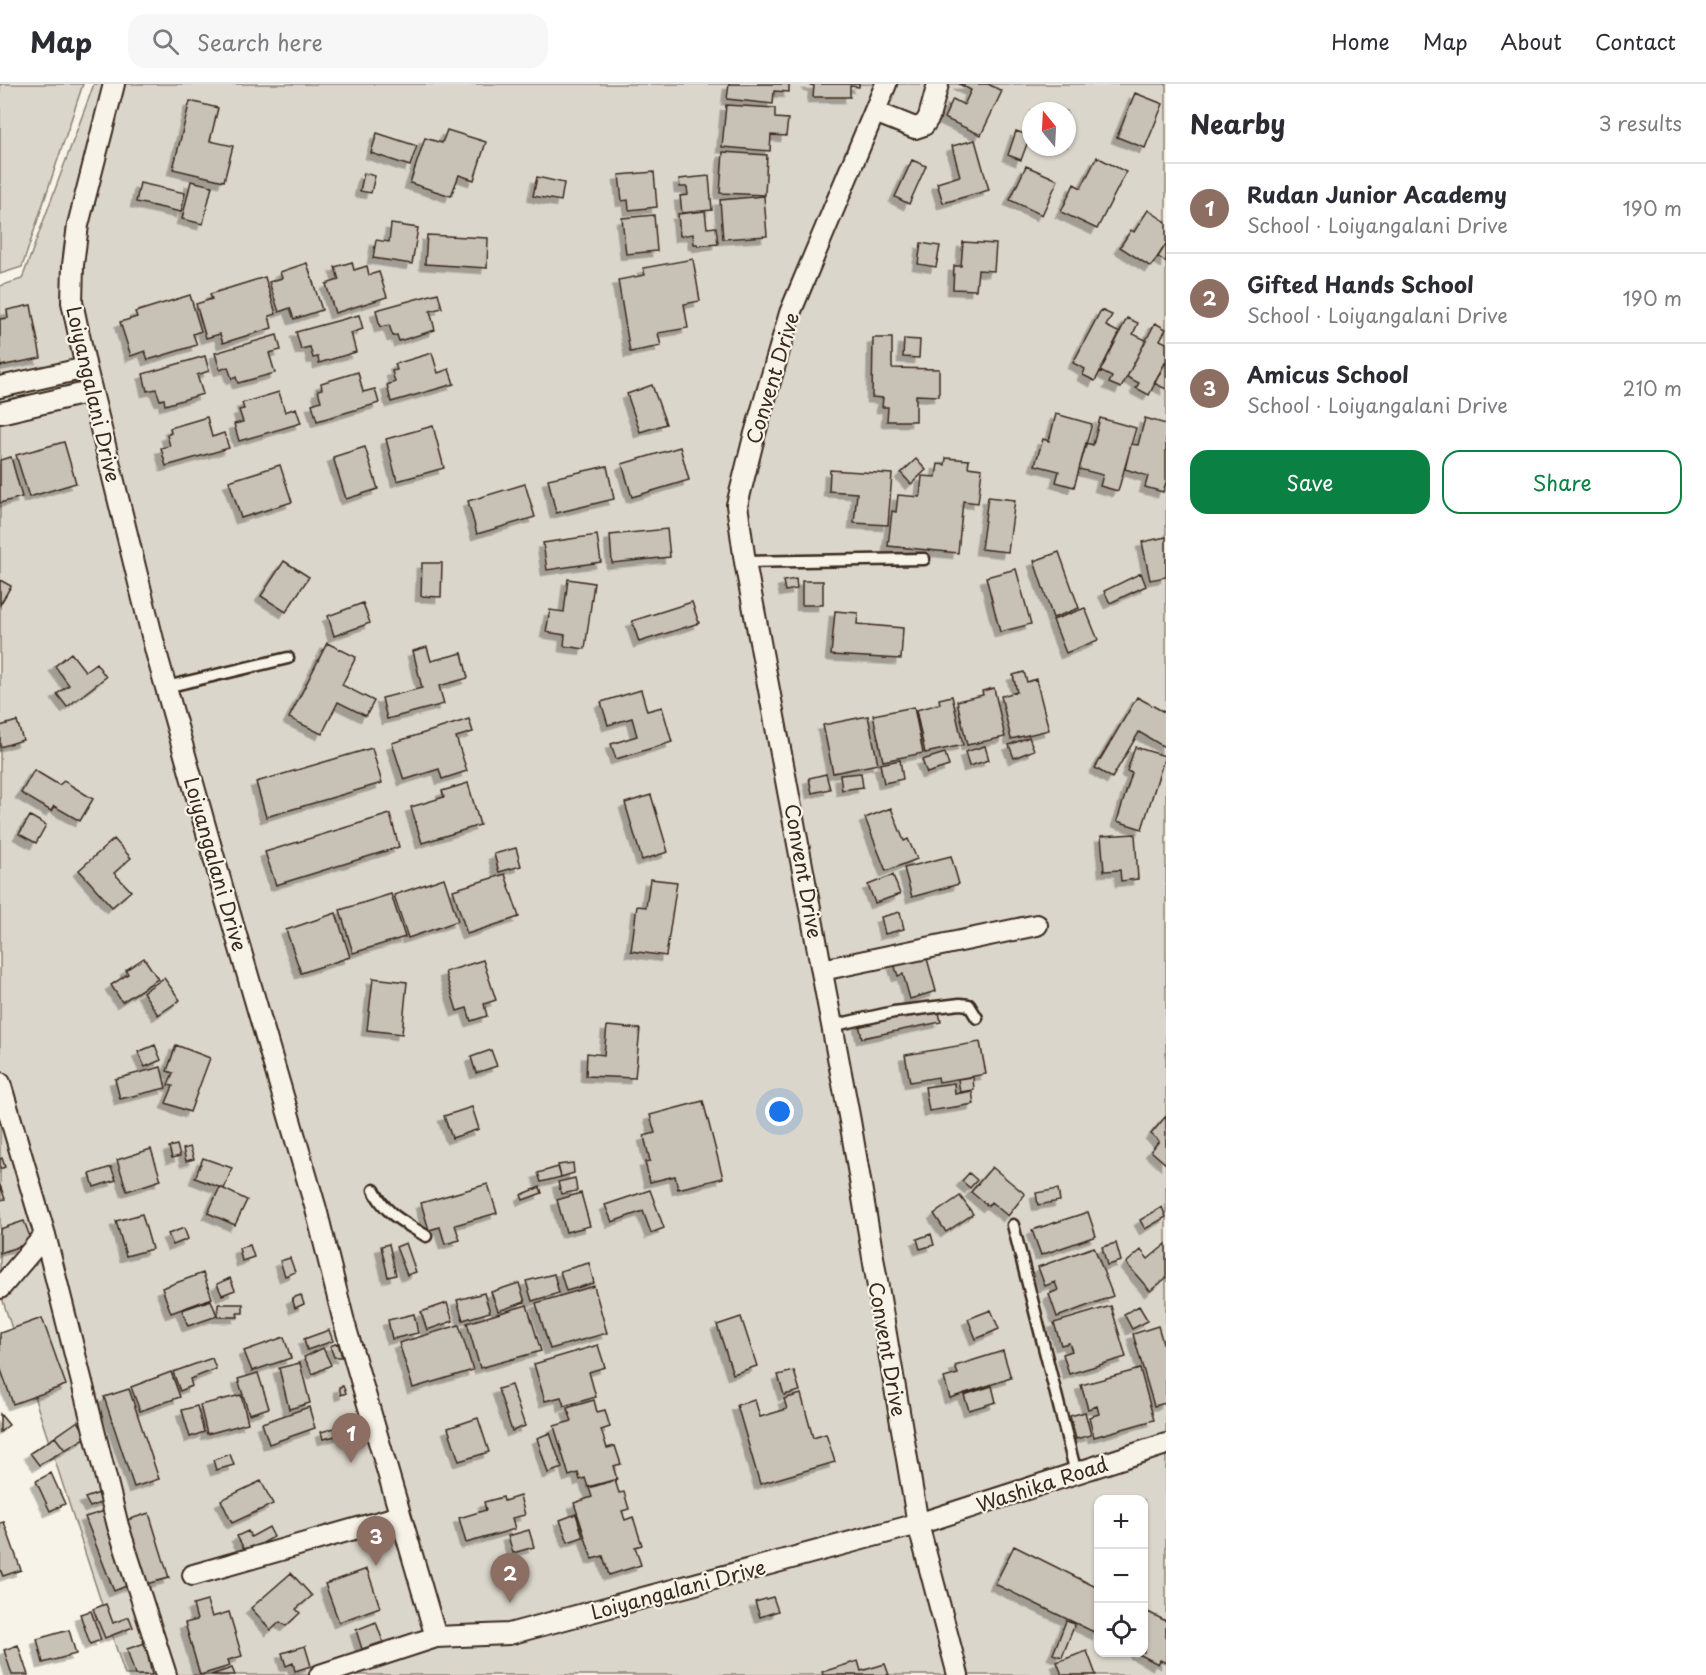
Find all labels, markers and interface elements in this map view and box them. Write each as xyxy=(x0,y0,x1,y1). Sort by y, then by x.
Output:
search box xyxy=(128,14,548,68)
text: Map xyxy=(30,20,92,63)
icon: search xyxy=(149,25,182,58)
text: Search here xyxy=(197,25,323,58)
text: Home xyxy=(1331,25,1390,57)
text: Map xyxy=(1423,25,1468,57)
text: About xyxy=(1501,25,1562,57)
text: Contact xyxy=(1595,25,1676,57)
north arrow xyxy=(1022,102,1076,156)
text: Nearby xyxy=(1190,104,1285,143)
text: 3 results xyxy=(1599,108,1682,138)
text: Rudan Junior Academy xyxy=(1247,177,1507,210)
text: 1 xyxy=(1205,193,1214,223)
text: 190 m xyxy=(1623,193,1682,223)
text: School · Loiyangalani Drive xyxy=(1247,210,1508,240)
text: Gifted Hands School xyxy=(1247,267,1474,300)
text: 2 xyxy=(1202,283,1217,313)
text: 190 m xyxy=(1623,283,1682,313)
text: School · Loiyangalani Drive xyxy=(1247,300,1508,330)
street label: Loiyangalani Drive xyxy=(59,303,129,485)
street label: Convent Drive xyxy=(738,308,806,448)
text: Amicus School xyxy=(1247,357,1409,390)
text: 3 xyxy=(1203,373,1216,403)
text: 210 m xyxy=(1623,373,1682,403)
text: School · Loiyangalani Drive xyxy=(1247,390,1508,420)
button: Save xyxy=(1190,450,1430,514)
button: Share xyxy=(1442,450,1682,514)
street label: Loiyangalani Drive xyxy=(177,773,255,955)
street label: Convent Drive xyxy=(777,801,831,941)
your location xyxy=(765,1097,794,1126)
street label: Convent Drive xyxy=(861,1279,915,1419)
pin: 1 xyxy=(332,1414,370,1463)
street label: Washika Road xyxy=(972,1449,1112,1519)
map controls xyxy=(1094,1495,1148,1657)
button: + xyxy=(1094,1495,1148,1549)
pin: 3 xyxy=(356,1516,395,1566)
button: − xyxy=(1094,1549,1148,1603)
street label: Loiyangalani Drive xyxy=(587,1551,769,1627)
pin: 2 xyxy=(490,1554,530,1603)
button: locate xyxy=(1094,1603,1148,1657)

